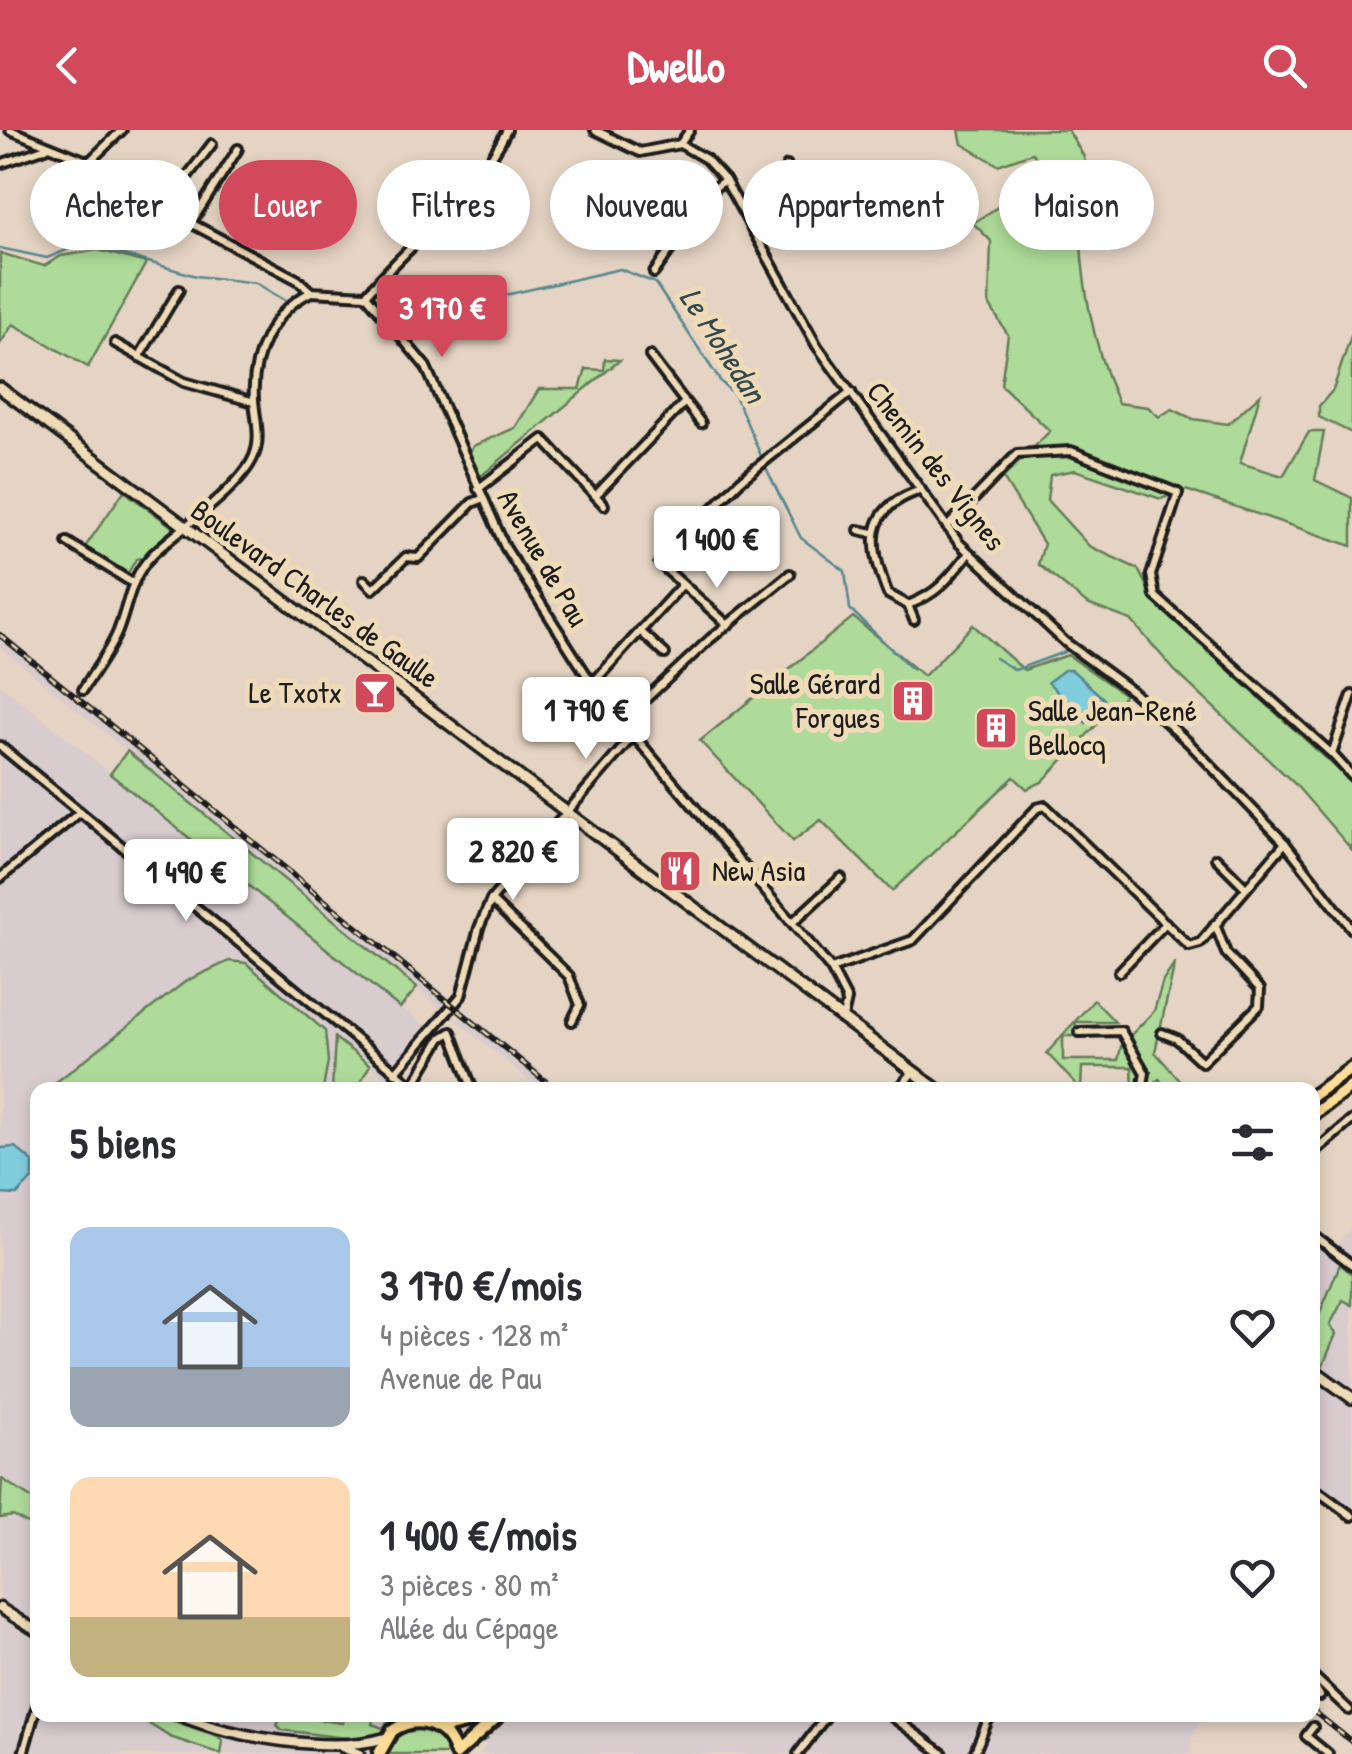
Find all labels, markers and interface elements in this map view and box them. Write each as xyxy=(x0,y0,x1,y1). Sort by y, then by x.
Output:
text: Dwello xyxy=(627,35,725,96)
icon: back xyxy=(40,38,95,93)
icon: search xyxy=(1257,38,1312,93)
chip: Acheter xyxy=(30,160,199,250)
chip: Louer xyxy=(219,160,357,250)
chip: Filtres xyxy=(377,160,530,250)
chip: Nouveau xyxy=(550,160,723,250)
chip: Appartement xyxy=(743,160,979,250)
chip: Maison xyxy=(999,160,1154,250)
pin: 3 170 € xyxy=(350,275,534,360)
water label: Le Mohedan xyxy=(670,279,778,413)
text: 3 170 € xyxy=(399,286,485,329)
street label: Chemin des Vignes xyxy=(858,372,1016,558)
street label: Avenue de Pau xyxy=(489,482,599,633)
street label: Boulevard Charles de Gaulle xyxy=(184,490,448,697)
pin: 1 400 € xyxy=(625,506,809,591)
text: 1 400 € xyxy=(676,517,758,560)
place label: Salle Gérard Forgues xyxy=(750,663,880,737)
bar icon: Le Txotx xyxy=(352,670,398,716)
place label: Le Txotx xyxy=(249,672,342,712)
pin: 1 790 € xyxy=(494,677,678,762)
building icon: Salle Gérard Forgues xyxy=(890,678,936,724)
text: 1 790 € xyxy=(544,688,628,731)
place label: Salle Jean-René Bellocq xyxy=(1028,690,1197,764)
building icon: Salle Jean-René Bellocq xyxy=(973,705,1019,751)
pin: 2 820 € xyxy=(421,818,605,903)
text: 2 820 € xyxy=(469,829,557,872)
pin: 1 490 € xyxy=(94,839,278,924)
restaurant icon: New Asia xyxy=(657,848,703,894)
text: 1 490 € xyxy=(146,850,226,893)
place label: New Asia xyxy=(712,850,806,890)
text: 5 biens xyxy=(70,1114,176,1171)
icon: filters xyxy=(1225,1115,1280,1170)
text: 3 170 €/mois xyxy=(380,1256,582,1313)
icon: home xyxy=(150,1267,270,1387)
icon: heart xyxy=(1225,1300,1280,1355)
text: 4 pièces · 128 m² xyxy=(380,1313,568,1356)
text: Avenue de Pau xyxy=(380,1356,542,1399)
text: 1 400 €/mois xyxy=(380,1506,577,1563)
icon: home xyxy=(150,1517,270,1637)
icon: heart xyxy=(1225,1550,1280,1605)
text: 3 pièces · 80 m² xyxy=(380,1563,559,1606)
text: Allée du Cépage xyxy=(380,1606,558,1649)

